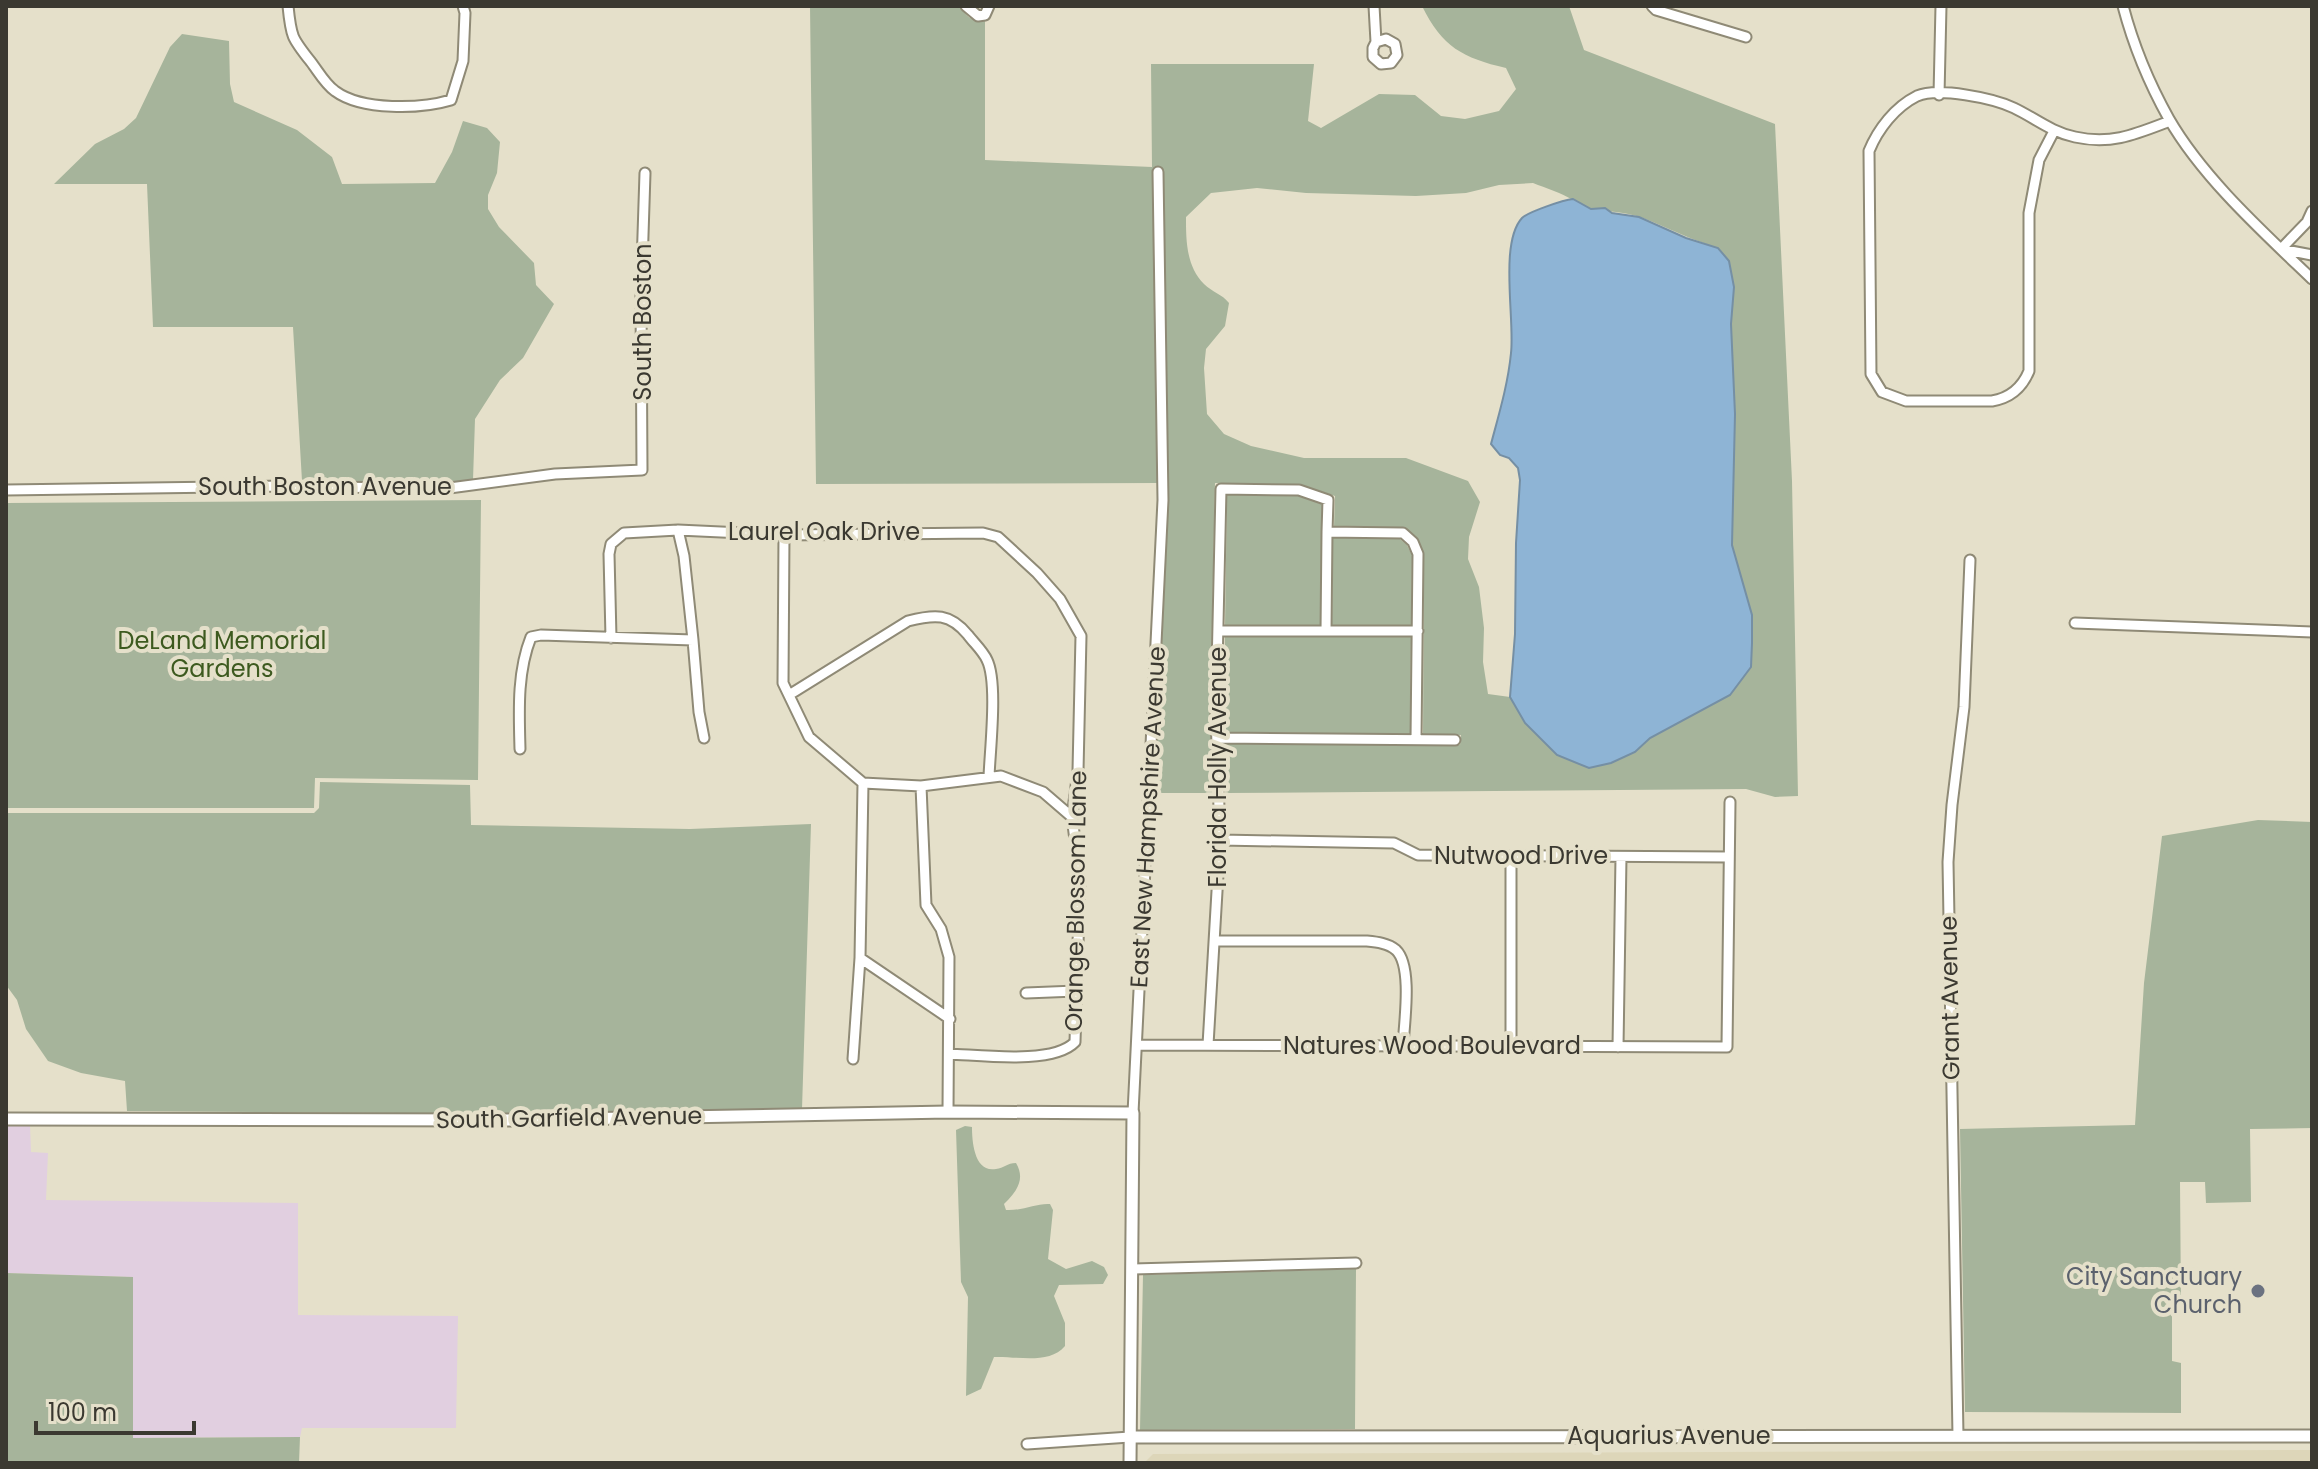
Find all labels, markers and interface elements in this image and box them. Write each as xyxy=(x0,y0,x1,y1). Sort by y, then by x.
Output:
street label: South Boston xyxy=(626,243,659,401)
street label: South Boston Avenue xyxy=(198,470,452,503)
street label: Laurel Oak Drive xyxy=(728,515,920,548)
park label: DeLand Memorial Gardens xyxy=(117,624,327,685)
street label: East New Hampshire Avenue xyxy=(1122,645,1173,989)
street label: Florida Holly Avenue xyxy=(1201,647,1234,887)
street label: Orange Blossom Lane xyxy=(1057,770,1094,1032)
street label: Nutwood Drive xyxy=(1434,839,1608,872)
street label: Grant Avenue xyxy=(1932,915,1967,1081)
street label: Natures Wood Boulevard xyxy=(1283,1029,1581,1062)
street label: South Garfield Avenue xyxy=(435,1099,703,1136)
place label: City Sanctuary Church xyxy=(2066,1260,2242,1321)
marker: City Sanctuary Church xyxy=(2249,1282,2267,1300)
scale bar xyxy=(36,1385,194,1435)
text: 100 m xyxy=(48,1396,117,1429)
street label: Aquarius Avenue xyxy=(1567,1419,1771,1452)

